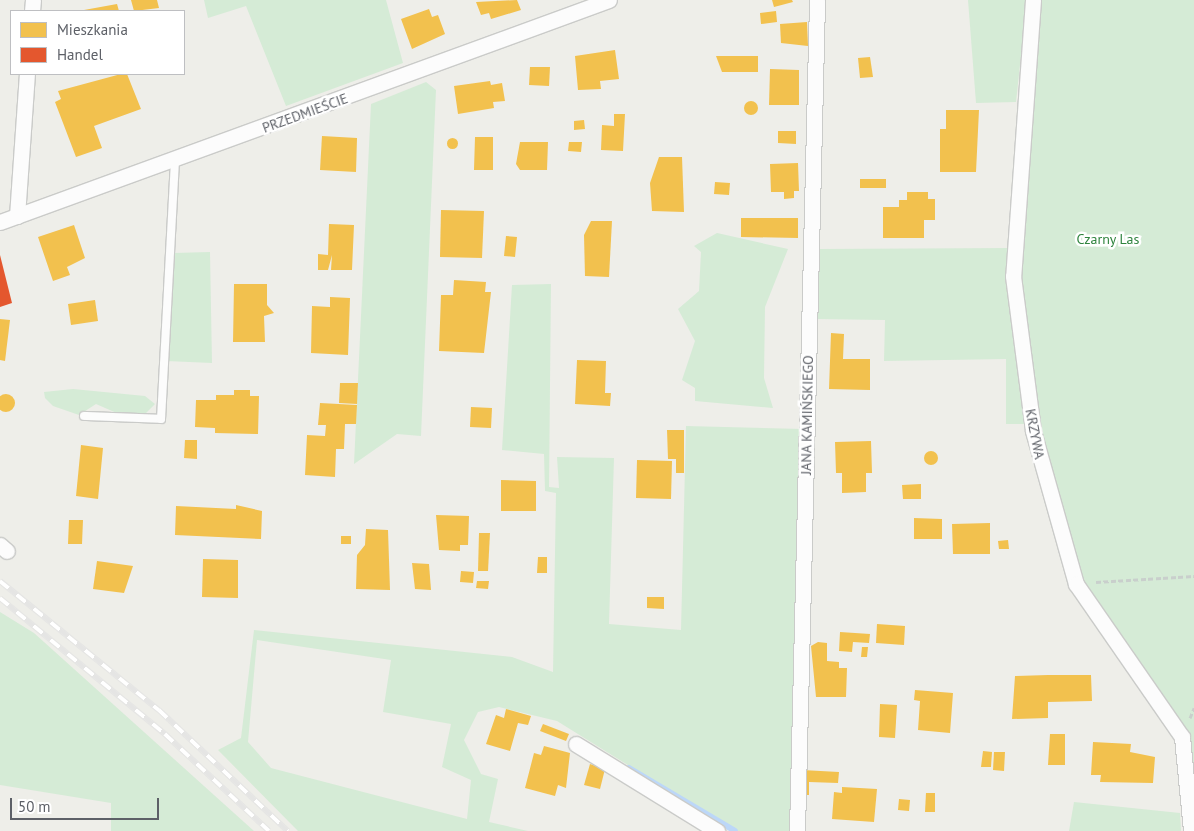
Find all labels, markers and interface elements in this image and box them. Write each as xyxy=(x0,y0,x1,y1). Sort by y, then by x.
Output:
legend xyxy=(10,10,185,75)
text: Mieszkania xyxy=(57,20,128,39)
text: Handel xyxy=(57,45,103,64)
street label: PRZEDMIEŚCIE xyxy=(260,90,350,136)
park label: Czarny Las xyxy=(1076,231,1140,247)
street label: JANA KAMIŃSKIEGO xyxy=(798,355,816,475)
street label: KRZYWA xyxy=(1022,407,1048,461)
scale bar xyxy=(12,788,161,820)
text: 50 m xyxy=(18,797,51,816)

